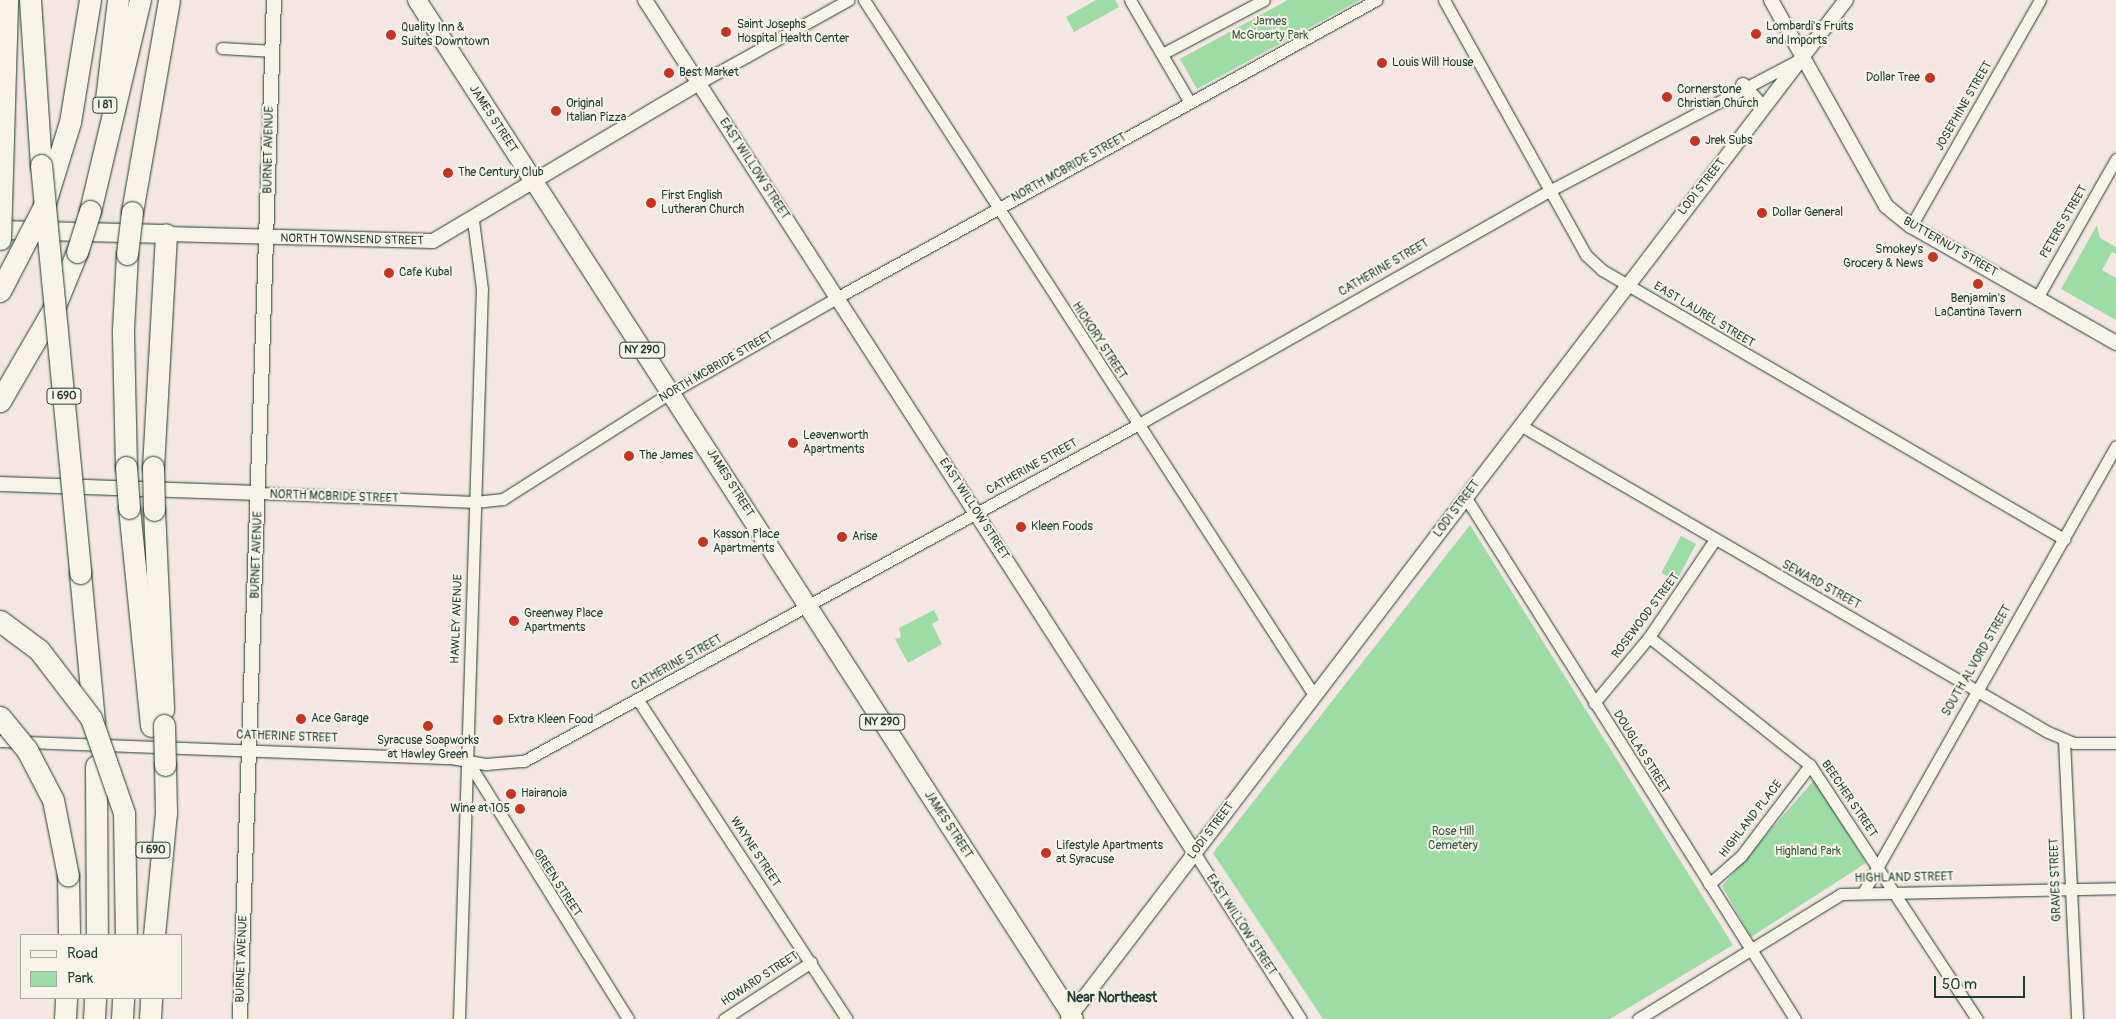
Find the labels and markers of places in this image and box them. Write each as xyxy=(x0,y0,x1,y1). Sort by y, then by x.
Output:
place label: Saint Josephs Hospital Health Center xyxy=(737,18,849,46)
place label: Lombardi's Fruits and Imports xyxy=(1766,20,1853,48)
place label: Quality Inn & Suites Downtown xyxy=(401,21,490,49)
marker: Saint Josephs Hospital Health Center xyxy=(719,25,733,39)
marker: Lombardi's Fruits and Imports xyxy=(1750,28,1762,40)
marker: Quality Inn & Suites Downtown xyxy=(385,29,397,41)
place label: Louis Will House xyxy=(1392,56,1473,70)
marker: Louis Will House xyxy=(1376,57,1388,69)
place label: Best Market xyxy=(679,66,739,80)
marker: Best Market xyxy=(663,67,675,79)
place label: Dollar Tree xyxy=(1866,71,1920,85)
marker: Dollar Tree xyxy=(1924,72,1936,84)
place label: Cornerstone Christian Church xyxy=(1677,83,1758,111)
marker: Cornerstone Christian Church xyxy=(1661,91,1673,103)
place label: Original Italian Pizza xyxy=(566,97,626,125)
marker: Original Italian Pizza xyxy=(550,105,562,117)
place label: Jrek Subs xyxy=(1705,134,1753,148)
marker: Jrek Subs xyxy=(1689,135,1701,147)
place label: The Century Club xyxy=(458,166,544,180)
marker: The Century Club xyxy=(442,167,454,179)
place label: First English Lutheran Church xyxy=(661,189,744,217)
marker: First English Lutheran Church xyxy=(645,197,657,209)
place label: Dollar General xyxy=(1772,206,1843,220)
marker: Dollar General xyxy=(1756,207,1768,219)
place label: Smokey's Grocery & News xyxy=(1843,243,1923,271)
marker: Smokey's Grocery & News xyxy=(1927,251,1939,263)
place label: Cafe Kubal xyxy=(399,266,452,280)
marker: Cafe Kubal xyxy=(383,267,395,279)
marker: Benjamin's LaCantina Tavern xyxy=(1972,278,1984,290)
place label: Benjamin's LaCantina Tavern xyxy=(1934,292,2022,320)
place label: Leavenworth Apartments xyxy=(803,429,868,457)
marker: Leavenworth Apartments xyxy=(787,437,799,449)
place label: The James xyxy=(639,449,693,463)
marker: The James xyxy=(623,450,635,462)
place label: Kleen Foods xyxy=(1031,520,1093,534)
marker: Kleen Foods xyxy=(1015,521,1027,533)
place label: Kasson Place Apartments xyxy=(713,528,779,556)
place label: Arise xyxy=(852,530,877,544)
marker: Arise xyxy=(836,531,848,543)
marker: Kasson Place Apartments xyxy=(697,536,709,548)
place label: Greenway Place Apartments xyxy=(524,607,603,635)
marker: Greenway Place Apartments xyxy=(508,615,520,627)
place label: Ace Garage xyxy=(311,712,369,726)
marker: Ace Garage xyxy=(295,713,307,725)
place label: Extra Kleen Food xyxy=(508,713,593,727)
marker: Extra Kleen Food xyxy=(492,714,504,726)
marker: Syracuse Soapworks at Hawley Green xyxy=(422,720,434,732)
place label: Syracuse Soapworks at Hawley Green xyxy=(377,734,479,762)
place label: Hairanoia xyxy=(521,787,567,801)
marker: Hairanoia xyxy=(505,788,517,800)
place label: Wine at 105 xyxy=(450,802,510,816)
marker: Wine at 105 xyxy=(514,803,526,815)
place label: Lifestyle Apartments at Syracuse xyxy=(1056,839,1163,867)
marker: Lifestyle Apartments at Syracuse xyxy=(1040,847,1052,859)

